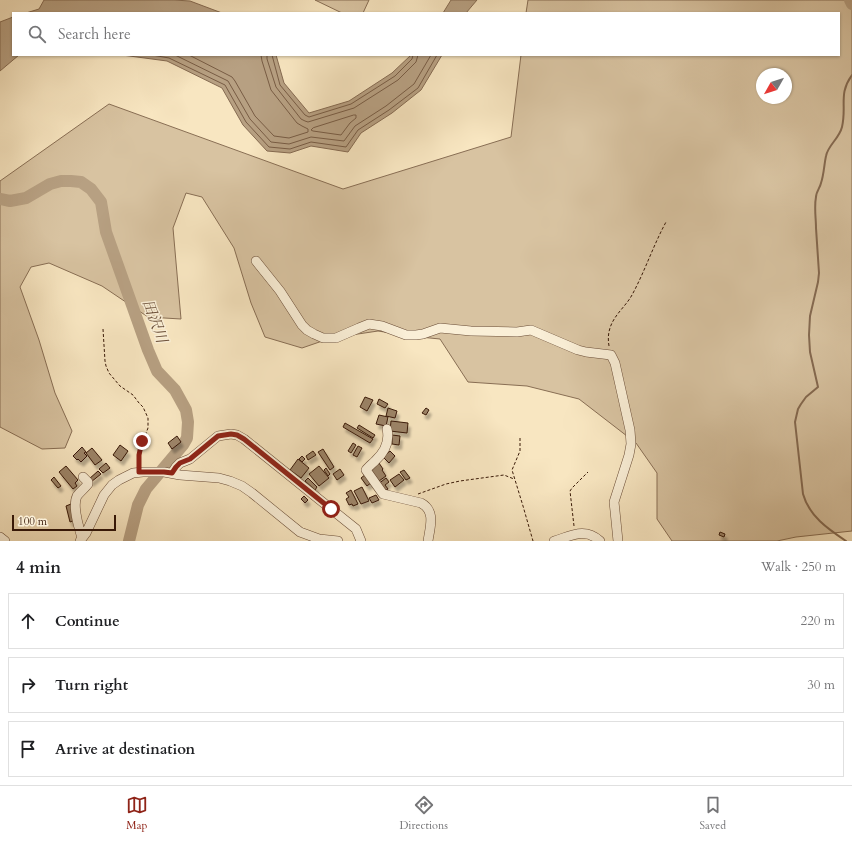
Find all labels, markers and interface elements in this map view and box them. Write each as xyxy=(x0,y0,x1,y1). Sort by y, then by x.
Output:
search box xyxy=(12,12,840,56)
icon: search xyxy=(26,23,48,45)
text: Search here xyxy=(58,24,131,44)
north arrow xyxy=(756,68,792,104)
water label: 田沢川 xyxy=(138,296,173,347)
route end xyxy=(133,432,151,450)
route start xyxy=(322,500,340,518)
scale bar xyxy=(12,513,116,532)
text: 100 m xyxy=(18,514,47,529)
text: 4 min xyxy=(16,556,61,579)
text: Walk · 250 m xyxy=(761,558,836,576)
icon: ahead xyxy=(17,610,39,632)
text: Continue xyxy=(55,611,120,631)
text: 220 m xyxy=(801,612,835,630)
icon: right xyxy=(17,674,39,696)
text: Turn right xyxy=(55,675,128,695)
text: 30 m xyxy=(807,676,835,694)
icon: arrive xyxy=(17,738,39,760)
text: Arrive at destination xyxy=(55,739,195,759)
tab: Map xyxy=(126,794,148,833)
tab: Directions xyxy=(399,794,448,833)
tab: Saved xyxy=(700,794,726,833)

